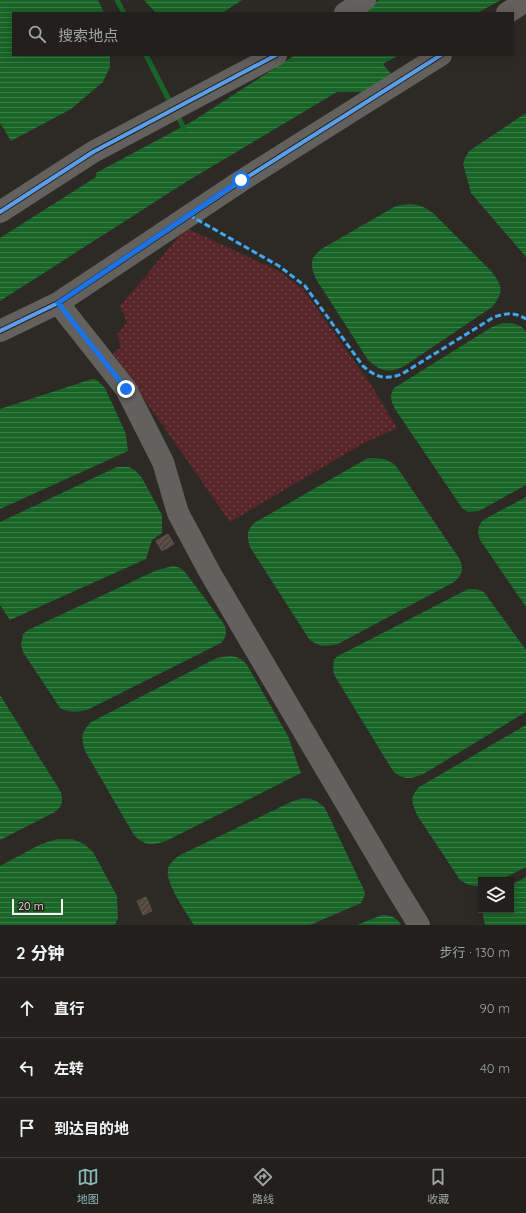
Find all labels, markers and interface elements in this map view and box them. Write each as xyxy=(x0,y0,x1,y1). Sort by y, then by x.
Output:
search box xyxy=(12,12,514,56)
icon: search xyxy=(26,23,48,45)
text: 搜索地点 xyxy=(58,26,118,45)
route start xyxy=(232,171,250,189)
route end xyxy=(117,380,135,398)
map controls xyxy=(478,877,514,913)
button: layers xyxy=(478,877,514,913)
scale bar xyxy=(12,897,63,916)
text: 20 m xyxy=(18,899,44,913)
text: 2 分钟 xyxy=(16,942,64,963)
text: 步行 · 130 m xyxy=(440,944,510,960)
icon: ahead xyxy=(16,997,38,1019)
text: 直行 xyxy=(54,999,84,1018)
text: 90 m xyxy=(480,1000,510,1016)
icon: left xyxy=(16,1057,38,1079)
text: 左转 xyxy=(54,1059,84,1078)
text: 40 m xyxy=(480,1060,510,1076)
icon: arrive xyxy=(16,1117,38,1139)
text: 到达目的地 xyxy=(54,1119,129,1138)
tab: 地图 xyxy=(77,1166,99,1206)
tab: 路线 xyxy=(252,1166,274,1206)
tab: 收藏 xyxy=(427,1166,449,1206)

